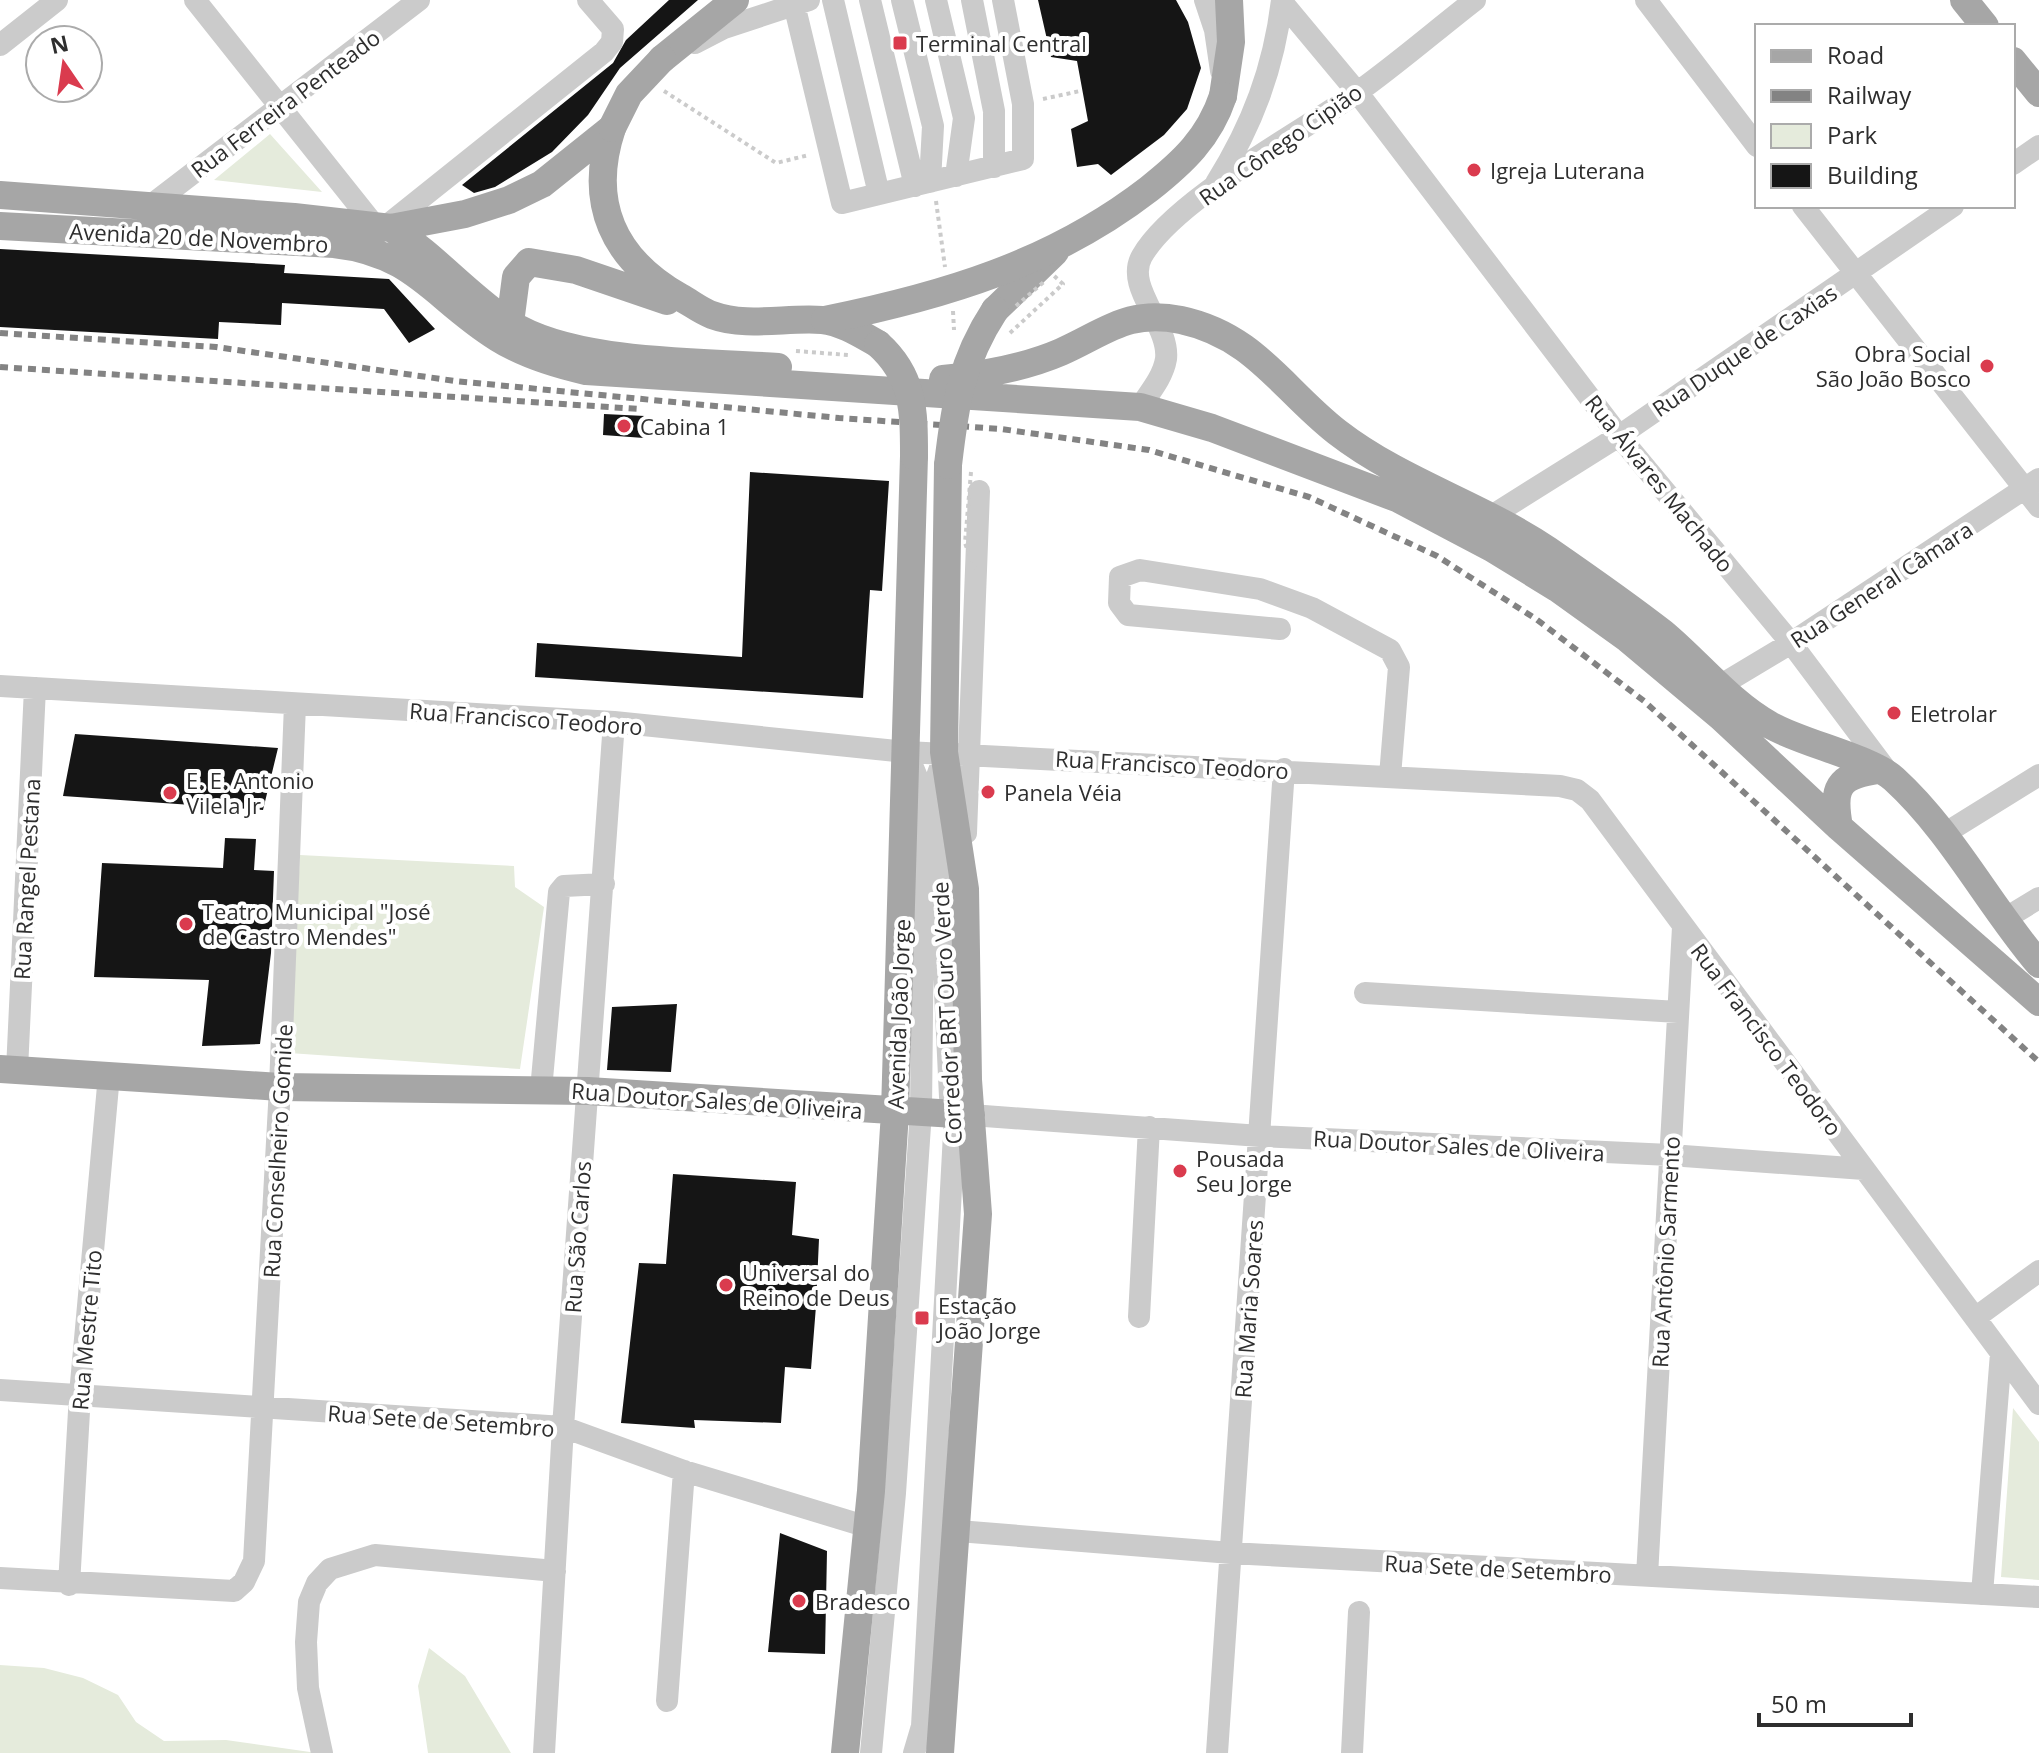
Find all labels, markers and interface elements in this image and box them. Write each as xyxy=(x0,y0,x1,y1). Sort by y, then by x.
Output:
street label: Rua Ferreira Penteado xyxy=(184,22,386,184)
north arrow xyxy=(24,24,104,104)
legend xyxy=(1755,24,2015,208)
text: N xyxy=(47,27,71,60)
place label: Terminal Central xyxy=(916,28,1087,58)
marker: Terminal Central xyxy=(891,34,909,52)
text: Road xyxy=(1827,38,1884,71)
street label: Rua Cônego Cipião xyxy=(1192,76,1368,212)
text: Railway xyxy=(1827,78,1912,111)
text: Park xyxy=(1827,118,1878,151)
place label: Igreja Luterana xyxy=(1490,155,1645,185)
text: Building xyxy=(1827,158,1918,191)
marker: Igreja Luterana xyxy=(1465,161,1483,179)
street label: Avenida 20 de Novembro xyxy=(69,215,329,259)
street label: Rua Duque de Caxias xyxy=(1646,277,1842,423)
place label: Obra Social São João Bosco xyxy=(1816,338,1971,393)
marker: Obra Social São João Bosco xyxy=(1978,357,1996,375)
street label: Rua Álvares Machado xyxy=(1579,388,1741,578)
place label: Cabina 1 xyxy=(640,411,729,441)
marker: Cabina 1 xyxy=(615,417,633,435)
street label: Rua General Câmara xyxy=(1784,514,1978,654)
street label: Rua Francisco Teodoro xyxy=(408,695,644,741)
place label: Eletrolar xyxy=(1910,698,1997,728)
marker: Eletrolar xyxy=(1885,704,1903,722)
street label: Rua Francisco Teodoro xyxy=(1054,743,1290,785)
place label: E. E. Antonio Vilela Jr xyxy=(186,765,314,820)
street label: Rua Rangel Pestana xyxy=(6,777,46,981)
place label: Panela Véia xyxy=(1004,777,1122,807)
marker: Panela Véia xyxy=(979,783,997,801)
marker: E. E. Antonio Vilela Jr xyxy=(161,784,179,802)
street label: Corredor BRT Ouro Verde xyxy=(924,881,968,1145)
place label: Teatro Municipal "José de Castro Mendes" xyxy=(202,896,431,951)
marker: Teatro Municipal "José de Castro Mendes" xyxy=(177,915,195,933)
street label: Avenida João Jorge xyxy=(880,918,916,1110)
street label: Rua Francisco Teodoro xyxy=(1685,937,1849,1141)
street label: Rua Conselheiro Gomide xyxy=(255,1023,299,1279)
street label: Rua Doutor Sales de Oliveira xyxy=(570,1075,864,1125)
street label: Rua Doutor Sales de Oliveira xyxy=(1313,1122,1605,1168)
street label: Rua Antônio Sarmento xyxy=(1644,1135,1686,1369)
place label: Pousada Seu Jorge xyxy=(1196,1143,1292,1198)
street label: Rua São Carlos xyxy=(557,1160,597,1314)
marker: Pousada Seu Jorge xyxy=(1171,1162,1189,1180)
street label: Rua Maria Soares xyxy=(1227,1219,1269,1399)
street label: Rua Mestre Tito xyxy=(64,1248,108,1412)
place label: Universal do Reino de Deus xyxy=(742,1257,890,1312)
marker: Universal do Reino de Deus xyxy=(717,1276,735,1294)
place label: Estação João Jorge xyxy=(936,1290,1041,1345)
marker: Estação João Jorge xyxy=(913,1309,931,1327)
street label: Rua Sete de Setembro xyxy=(326,1397,556,1443)
street label: Rua Sete de Setembro xyxy=(1384,1547,1612,1589)
place label: Bradesco xyxy=(815,1586,911,1616)
marker: Bradesco xyxy=(790,1592,808,1610)
scale bar xyxy=(1759,1677,1911,1727)
text: 50 m xyxy=(1771,1687,1827,1720)

